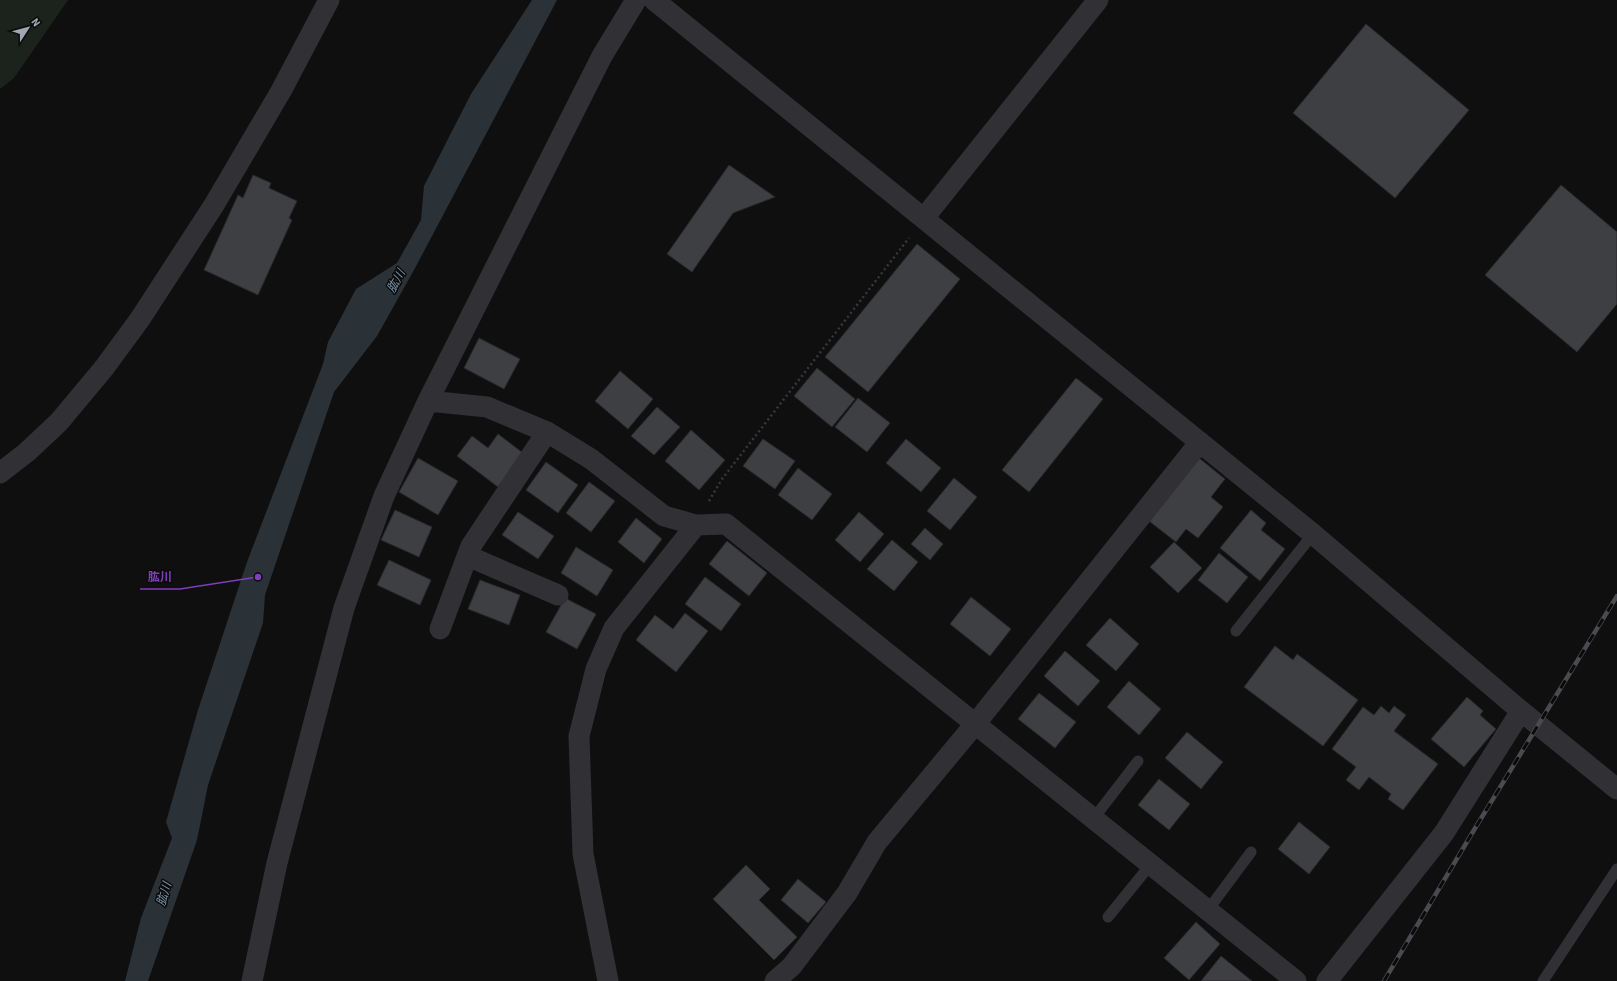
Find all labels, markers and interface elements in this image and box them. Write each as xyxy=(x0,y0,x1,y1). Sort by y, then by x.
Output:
north arrow xyxy=(8,8,48,48)
text: N xyxy=(27,15,44,30)
water label: 肱川 xyxy=(383,265,411,296)
callout: 肱川 xyxy=(140,565,180,589)
text: 肱川 xyxy=(148,569,172,586)
water label: 肱川 xyxy=(153,878,177,908)

